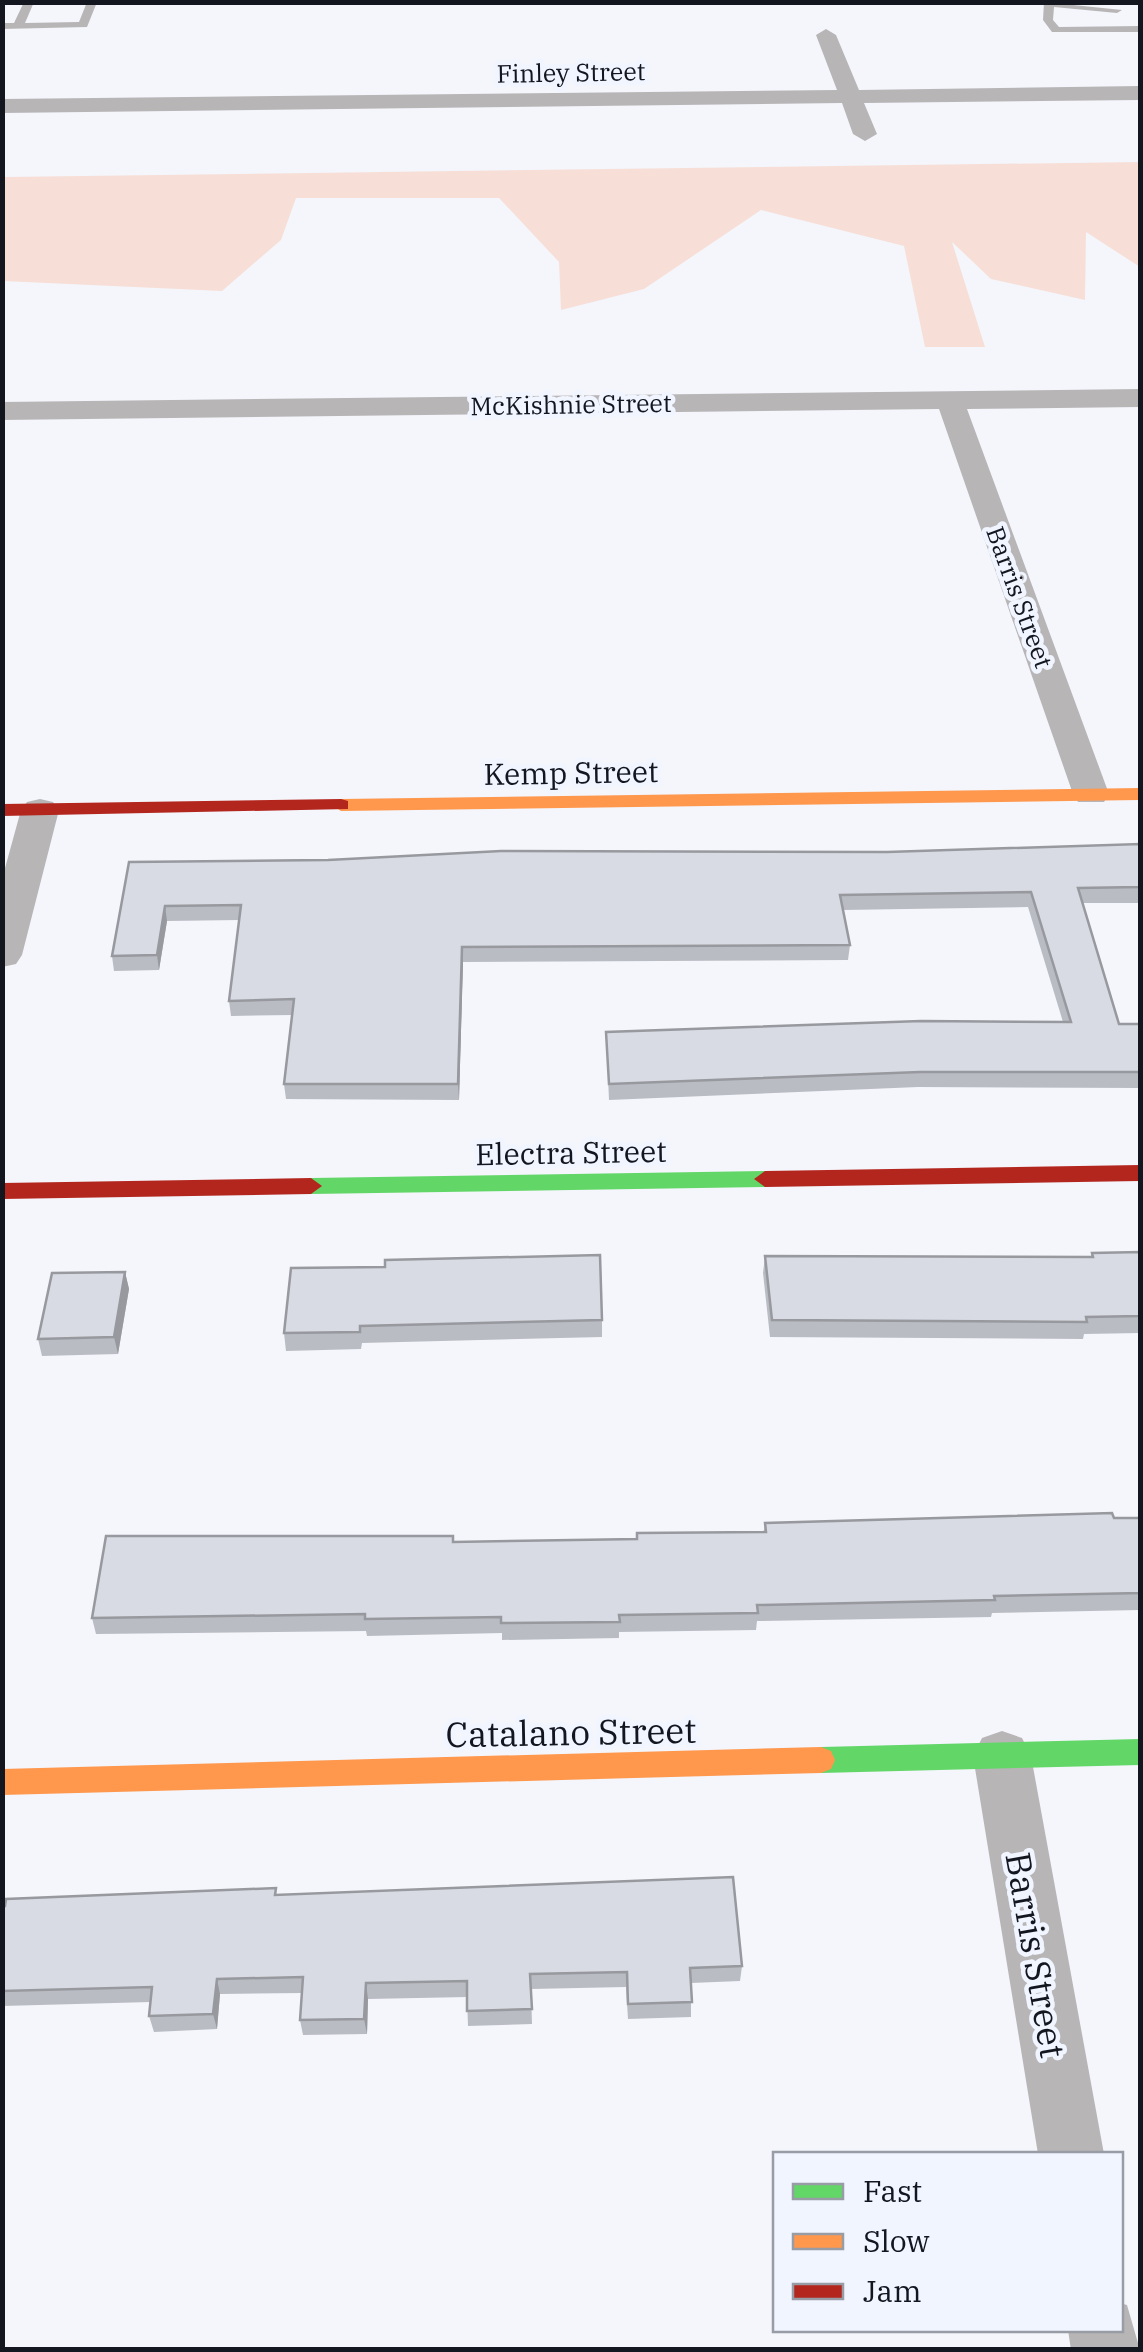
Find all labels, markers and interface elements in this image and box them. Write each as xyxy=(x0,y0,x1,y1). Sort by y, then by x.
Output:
street label: Finley Street xyxy=(496,54,646,90)
street label: McKishnie Street xyxy=(470,386,672,422)
street label: Barris Street xyxy=(979,522,1061,673)
street label: Kemp Street xyxy=(483,751,659,793)
street label: Electra Street xyxy=(475,1131,667,1173)
street label: Catalano Street xyxy=(445,1707,697,1757)
street label: Barris Street xyxy=(995,1849,1077,2061)
legend xyxy=(773,2152,1123,2332)
text: Fast xyxy=(863,2171,922,2210)
text: Slow xyxy=(863,2221,930,2260)
text: Jam xyxy=(863,2271,922,2310)

